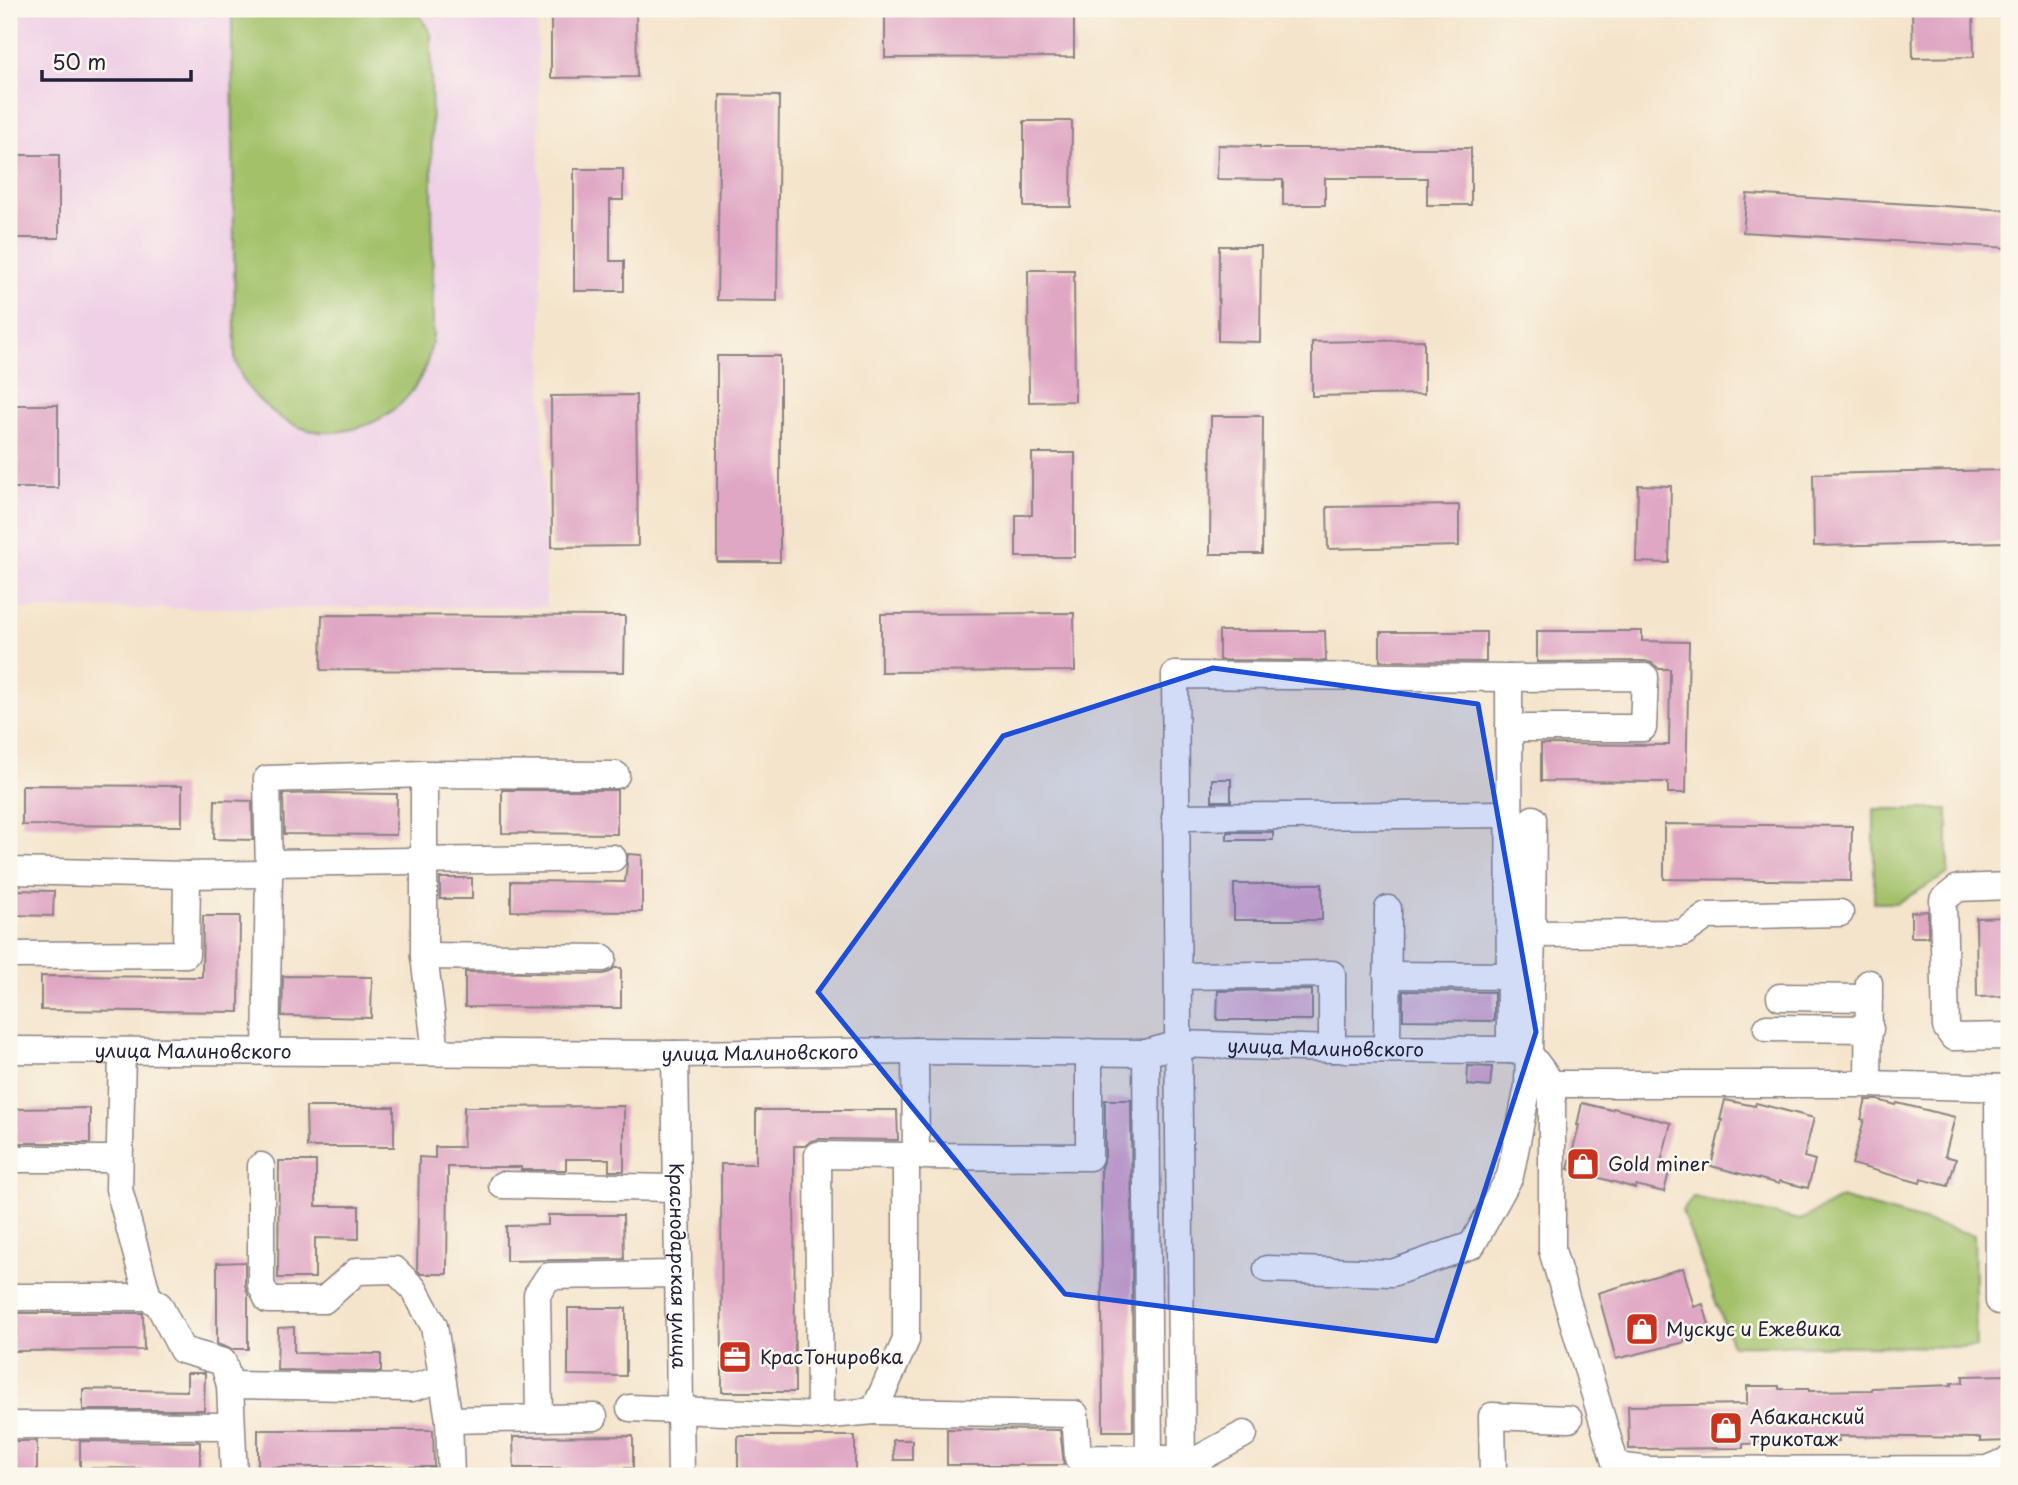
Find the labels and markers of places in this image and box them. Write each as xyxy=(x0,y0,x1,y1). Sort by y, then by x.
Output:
shop icon: Gold miner xyxy=(1564,1145,1602,1183)
place label: Gold miner xyxy=(1608,1149,1709,1177)
shop icon: Мускус и Ежевика xyxy=(1623,1310,1661,1348)
place label: Мускус и Ежевика xyxy=(1666,1314,1841,1342)
office icon: КрасТонировка xyxy=(716,1338,754,1376)
place label: КрасТонировка xyxy=(760,1342,903,1370)
place label: Абаканский трикотаж xyxy=(1750,1402,1865,1452)
shop icon: Абаканский трикотаж xyxy=(1707,1409,1745,1447)

